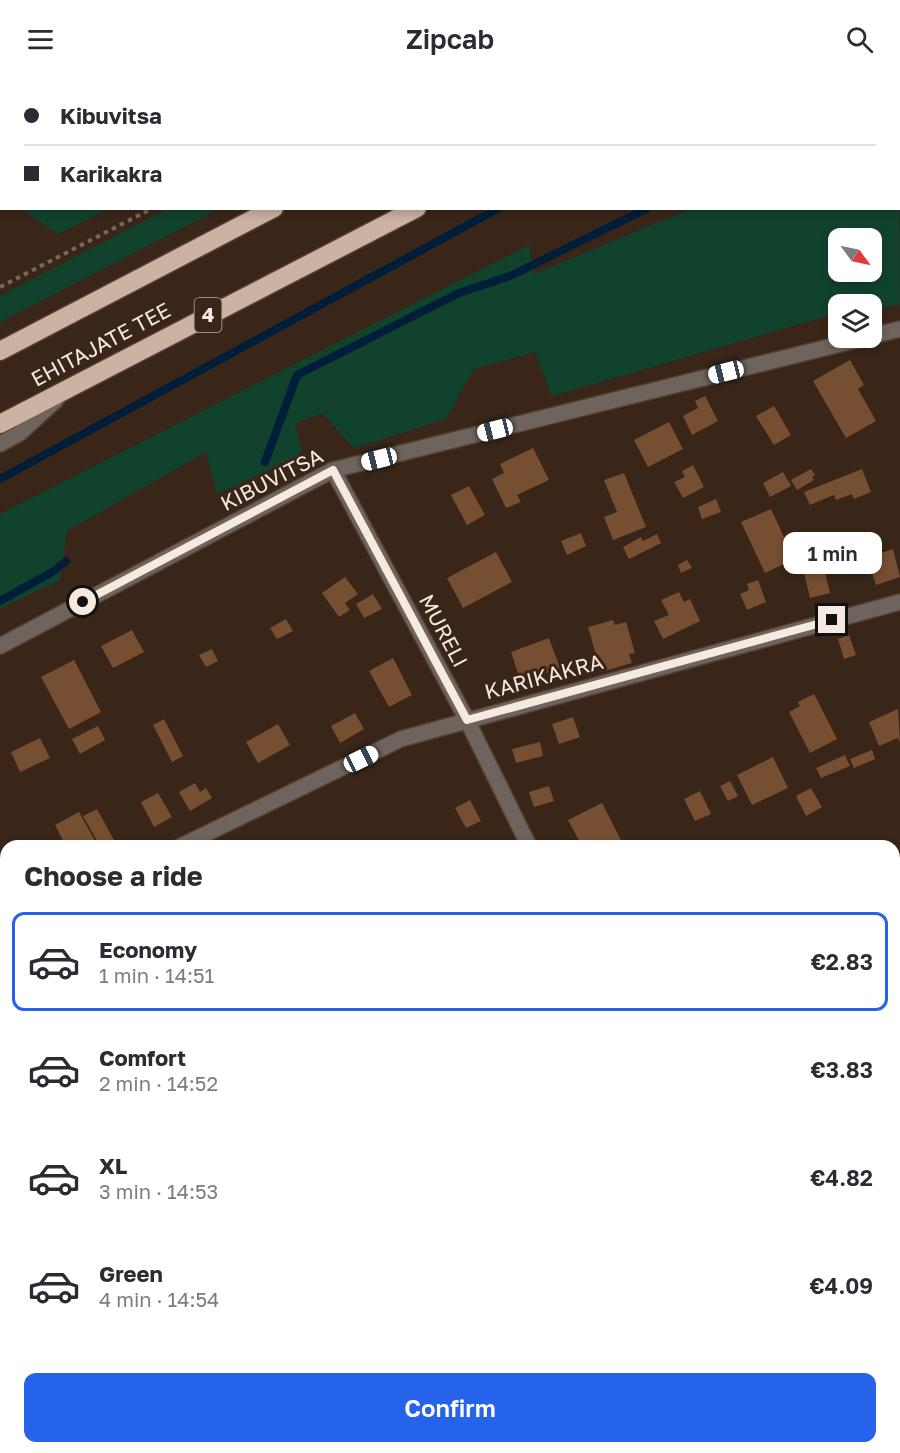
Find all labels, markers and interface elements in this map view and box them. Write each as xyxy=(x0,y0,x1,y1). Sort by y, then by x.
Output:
icon: menu xyxy=(24,23,57,56)
text: Zipcab xyxy=(406,23,494,55)
icon: search xyxy=(843,23,876,56)
text: Kibuvitsa xyxy=(60,102,162,129)
text: Karikakra xyxy=(60,160,162,187)
north arrow xyxy=(828,228,882,282)
map controls xyxy=(828,228,882,348)
button: layers xyxy=(828,294,882,348)
street label: EHITAJATE TEE xyxy=(26,296,175,392)
road number: 4 xyxy=(194,298,222,332)
car xyxy=(706,359,746,385)
car xyxy=(475,417,515,443)
street label: KIBUVITSA xyxy=(216,442,327,516)
car xyxy=(359,446,399,472)
callout: 1 min xyxy=(782,533,882,575)
text: 1 min xyxy=(807,541,858,565)
route start xyxy=(69,588,96,615)
street label: MURELI xyxy=(414,590,474,672)
route end xyxy=(818,606,845,633)
street label: KARIKAKRA xyxy=(482,648,606,704)
car xyxy=(341,743,381,775)
text: Choose a ride xyxy=(24,860,203,892)
icon: car xyxy=(27,935,81,989)
text: Economy xyxy=(99,936,197,963)
text: €2.83 xyxy=(811,948,873,975)
text: 1 min · 14:51 xyxy=(99,963,214,987)
icon: car xyxy=(27,1043,81,1097)
text: Comfort xyxy=(99,1044,186,1071)
text: €3.83 xyxy=(811,1056,873,1083)
text: 2 min · 14:52 xyxy=(99,1071,218,1095)
icon: car xyxy=(27,1151,81,1205)
text: XL xyxy=(99,1152,127,1179)
text: €4.82 xyxy=(810,1164,873,1191)
text: 3 min · 14:53 xyxy=(99,1179,218,1203)
icon: car xyxy=(27,1259,81,1313)
text: Green xyxy=(99,1260,163,1287)
text: €4.09 xyxy=(809,1272,873,1299)
text: 4 min · 14:54 xyxy=(99,1287,219,1311)
button: Confirm xyxy=(24,1373,876,1442)

